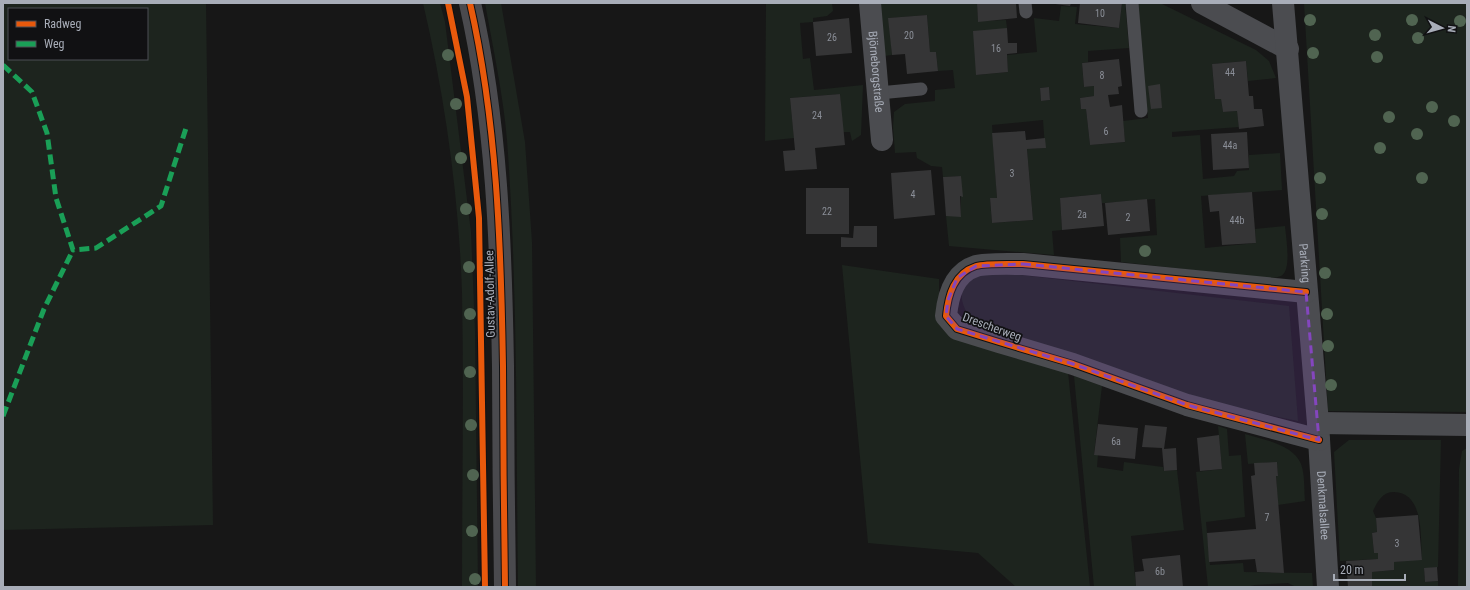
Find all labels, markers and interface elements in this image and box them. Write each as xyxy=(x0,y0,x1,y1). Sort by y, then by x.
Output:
legend xyxy=(8,8,148,60)
house number: 10 xyxy=(1095,8,1105,19)
north arrow xyxy=(1422,8,1462,48)
text: Radweg xyxy=(44,17,81,31)
text: N xyxy=(1445,25,1458,33)
street label: Björneborgstraße xyxy=(865,30,887,114)
house number: 20 xyxy=(904,30,914,41)
house number: 26 xyxy=(827,32,837,43)
text: Weg xyxy=(44,37,65,51)
house number: 16 xyxy=(991,43,1001,54)
house number: 44 xyxy=(1225,67,1235,78)
house number: 8 xyxy=(1100,70,1105,81)
house number: 24 xyxy=(812,110,822,121)
house number: 6 xyxy=(1104,126,1109,137)
house number: 44a xyxy=(1223,140,1238,151)
house number: 3 xyxy=(1010,168,1015,179)
house number: 4 xyxy=(911,189,916,200)
house number: 22 xyxy=(822,206,832,217)
house number: 2a xyxy=(1077,209,1087,220)
house number: 2 xyxy=(1126,212,1131,223)
house number: 44b xyxy=(1230,215,1244,226)
street label: Parkring xyxy=(1296,243,1313,283)
street label: Gustav-Adolf-Allee xyxy=(482,250,498,338)
street label: Drescherweg xyxy=(961,310,1023,344)
house number: 6a xyxy=(1111,436,1121,447)
street label: Denkmalsallee xyxy=(1314,470,1332,541)
house number: 7 xyxy=(1265,512,1270,523)
house number: 3 xyxy=(1395,538,1400,549)
scale bar xyxy=(1334,556,1405,582)
text: 20 m xyxy=(1340,563,1364,577)
house number: 6b xyxy=(1155,566,1165,577)

